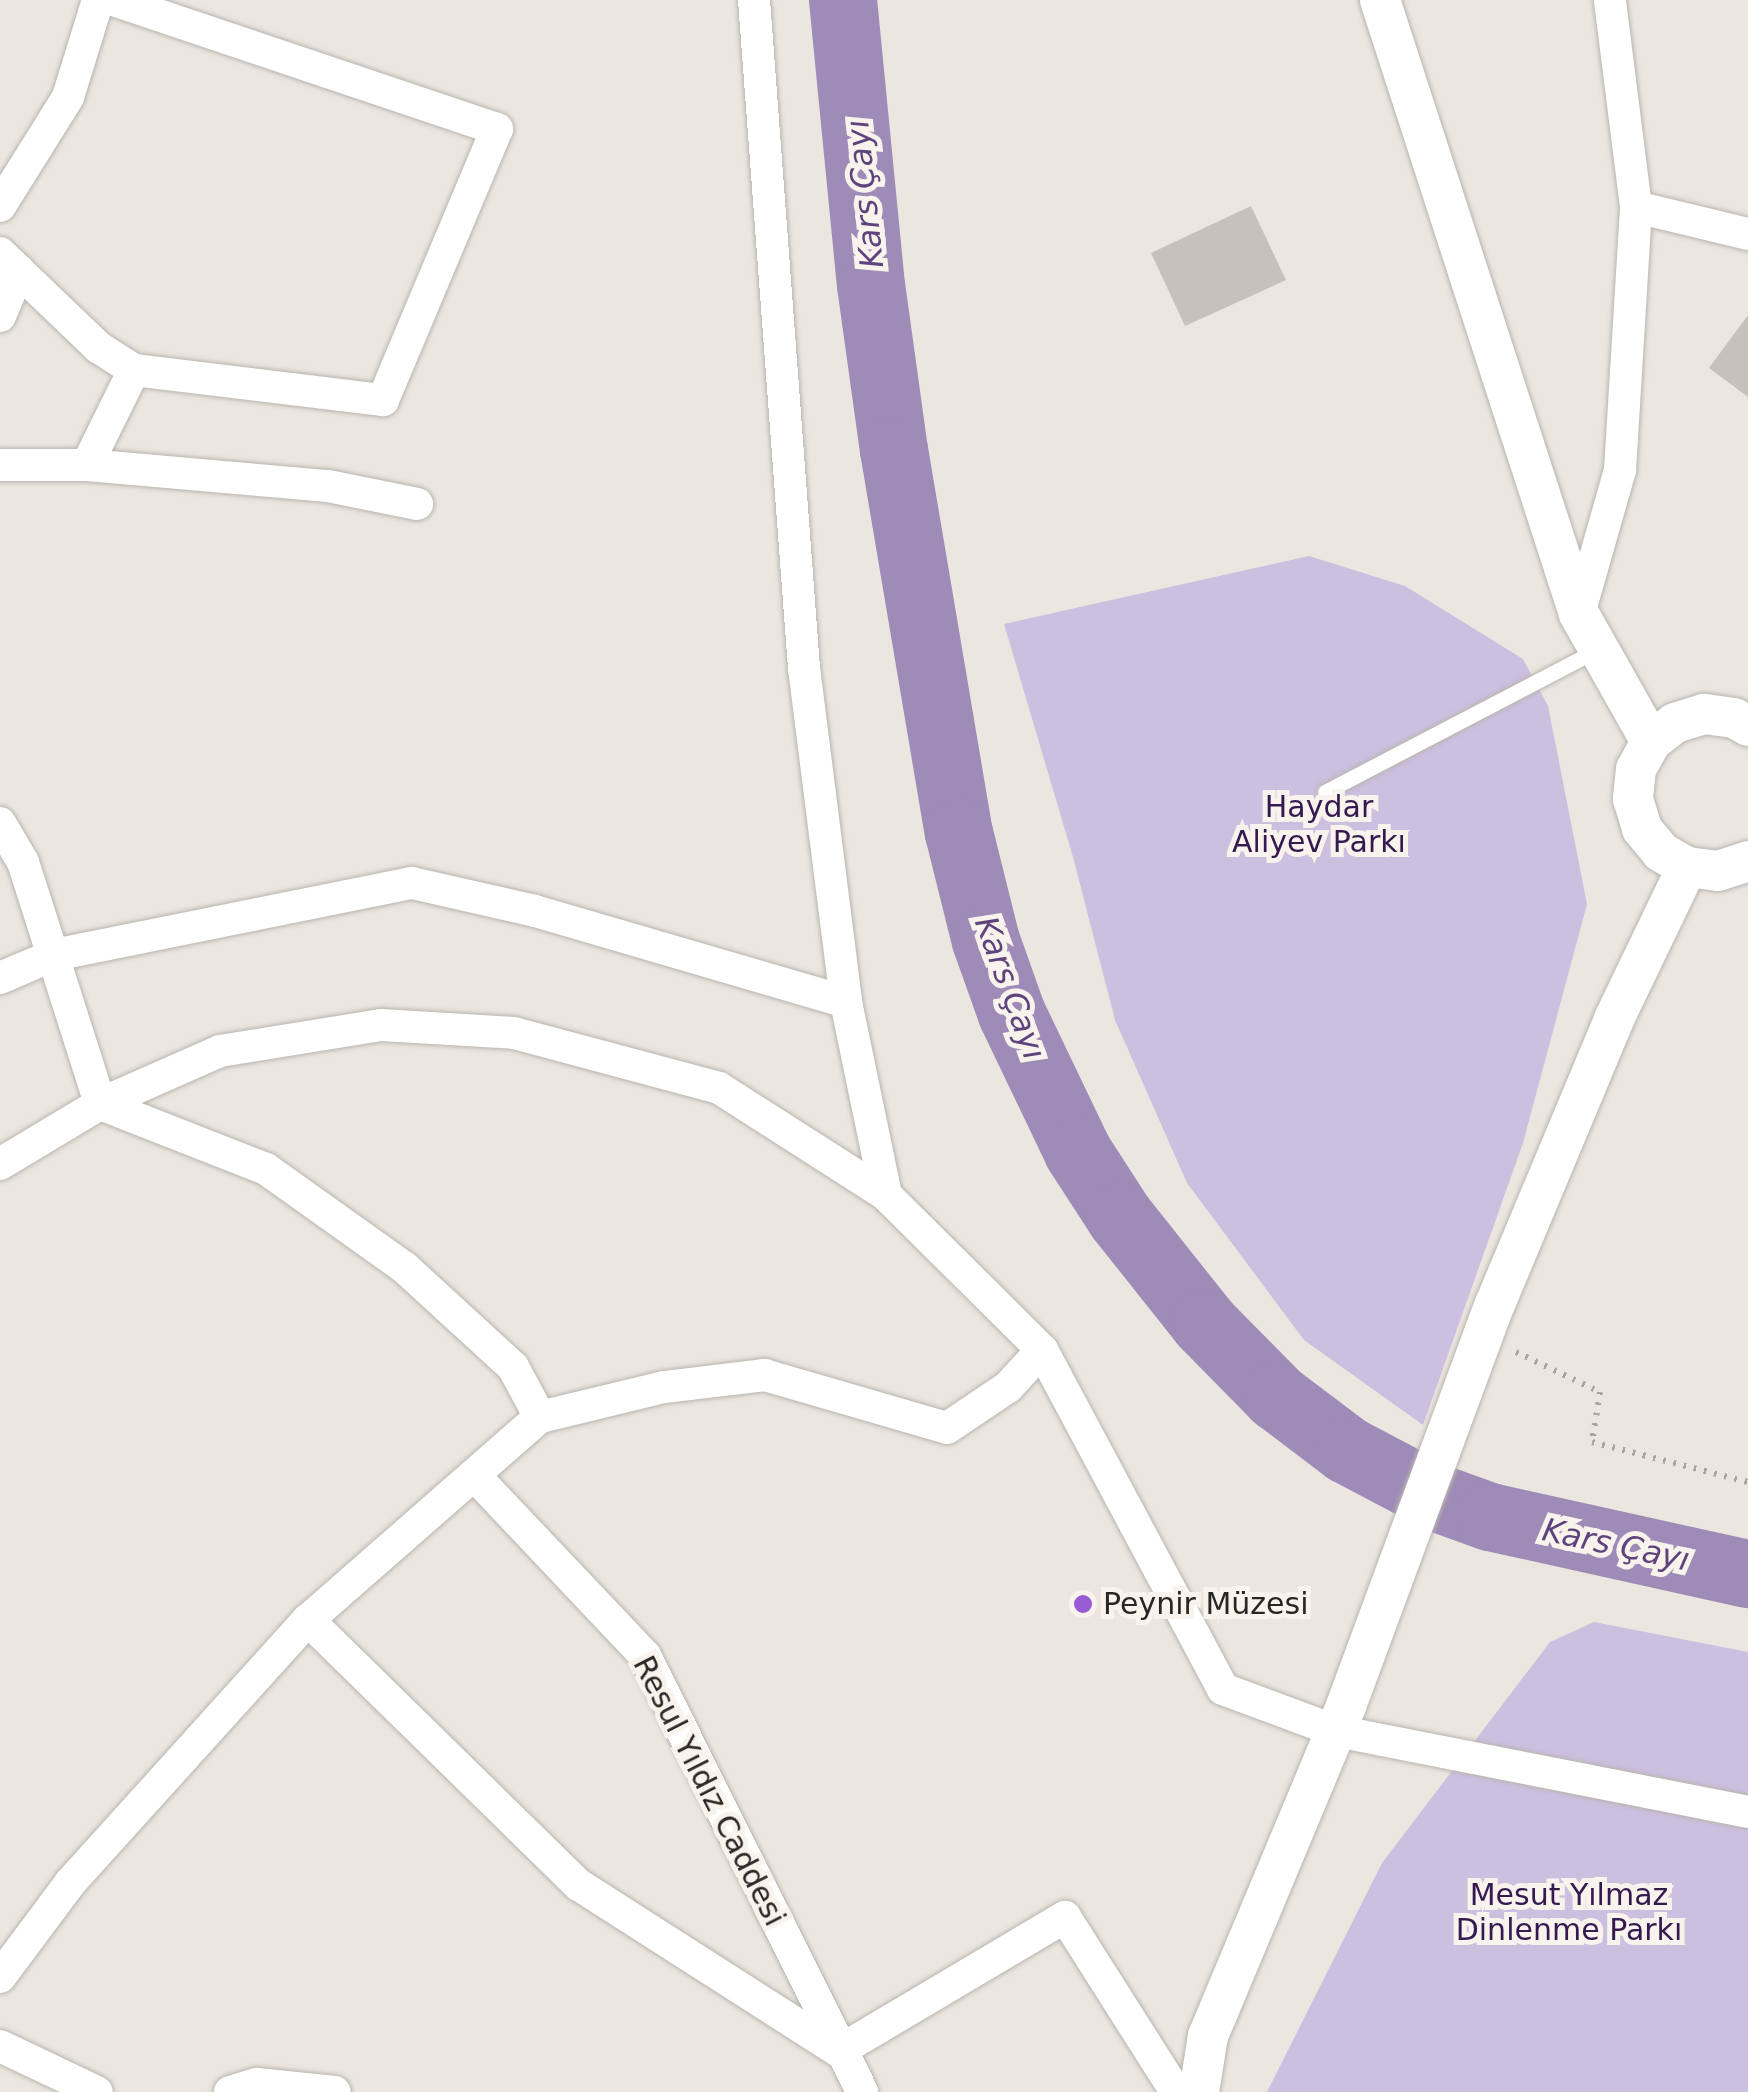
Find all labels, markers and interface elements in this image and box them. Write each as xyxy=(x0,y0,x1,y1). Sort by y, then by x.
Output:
water label: Kars Çayı xyxy=(838,118,892,270)
park label: Haydar Aliyev Parkı xyxy=(1232,789,1406,860)
water label: Kars Çayı xyxy=(966,911,1054,1065)
water label: Kars Çayı xyxy=(1539,1511,1693,1579)
place label: Peynir Müzesi xyxy=(1103,1586,1309,1622)
marker: Peynir Müzesi xyxy=(1072,1593,1094,1615)
street label: Resul Yıldız Caddesi xyxy=(625,1650,793,1932)
park label: Mesut Yılmaz Dinlenme Parkı xyxy=(1456,1877,1682,1948)

